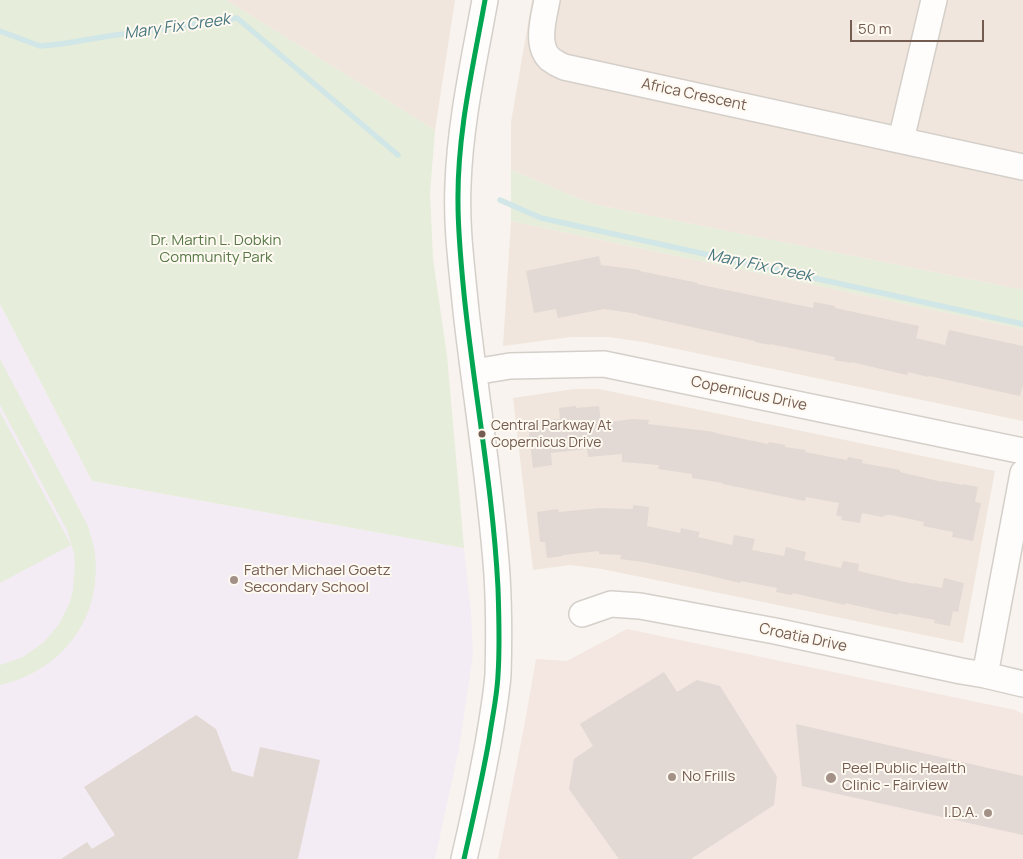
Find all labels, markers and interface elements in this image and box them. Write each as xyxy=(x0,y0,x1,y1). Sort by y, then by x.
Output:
water label: Mary Fix Creek xyxy=(123,10,231,44)
scale bar xyxy=(853,10,987,42)
text: 50 m xyxy=(858,18,892,39)
street label: Africa Crescent xyxy=(640,75,748,115)
park label: Dr. Martin L. Dobkin Community Park xyxy=(151,232,281,267)
water label: Mary Fix Creek xyxy=(706,246,814,286)
street label: Copernicus Drive xyxy=(689,373,809,415)
place label: Central Parkway At Copernicus Drive xyxy=(491,418,611,451)
marker: Central Parkway At Copernicus Drive xyxy=(477,429,487,439)
place label: Father Michael Goetz Secondary School xyxy=(244,562,391,597)
marker: Father Michael Goetz Secondary School xyxy=(228,574,240,586)
street label: Croatia Drive xyxy=(758,620,848,656)
place label: Peel Public Health Clinic - Fairview xyxy=(842,760,966,795)
place label: No Frills xyxy=(682,768,735,786)
marker: No Frills xyxy=(666,771,678,783)
marker: Peel Public Health Clinic - Fairview xyxy=(824,771,838,785)
place label: I.D.A. xyxy=(944,804,978,822)
marker: I.D.A. xyxy=(982,807,994,819)

